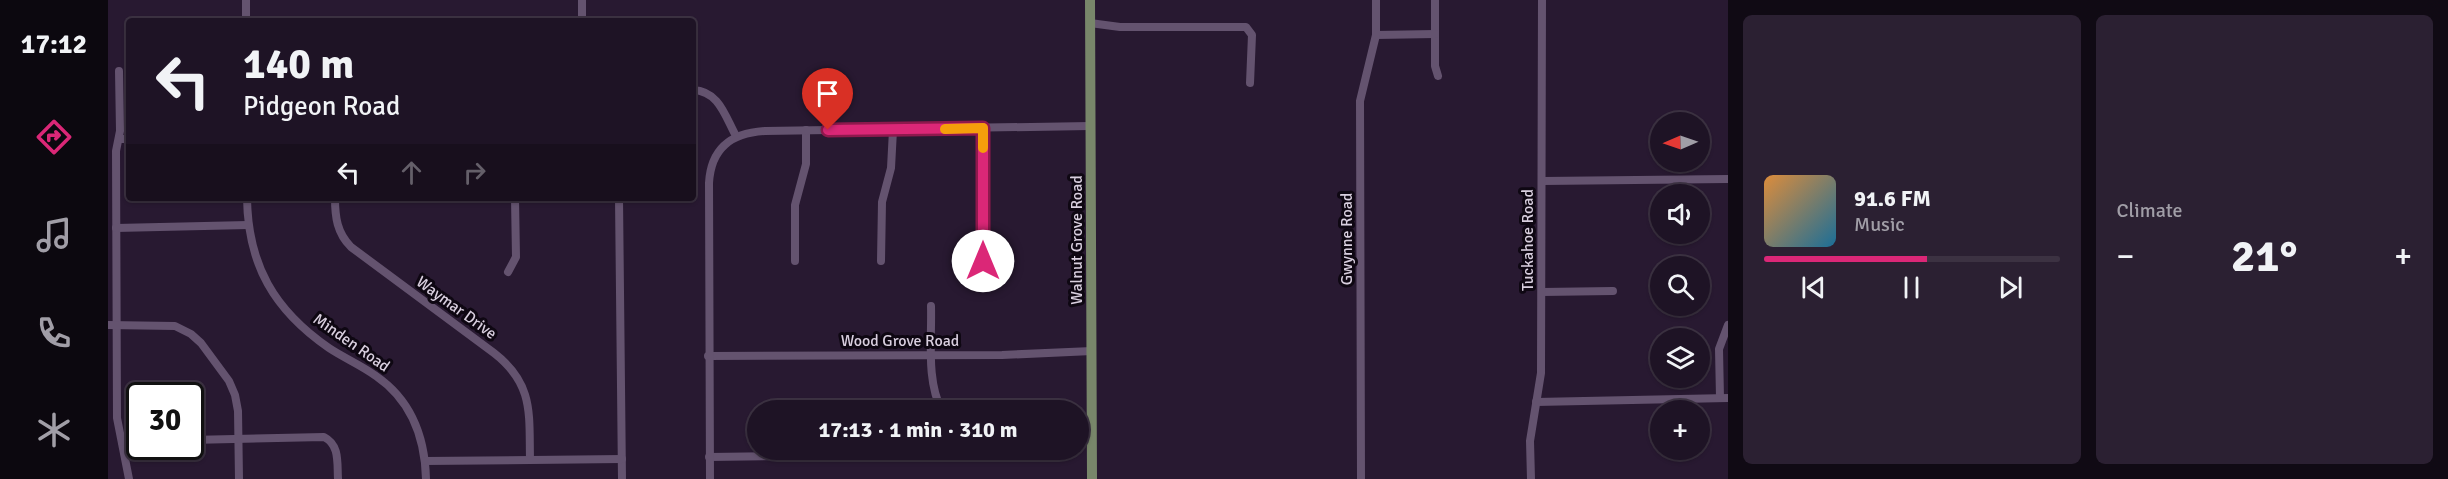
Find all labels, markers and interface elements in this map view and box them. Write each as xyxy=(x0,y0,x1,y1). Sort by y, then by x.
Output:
text: 17:12 xyxy=(21,28,87,61)
text: 140 m xyxy=(243,39,354,90)
icon: left xyxy=(144,42,222,120)
pin xyxy=(802,68,853,130)
icon: arrive xyxy=(811,77,844,110)
text: Pidgeon Road xyxy=(243,90,400,123)
north arrow xyxy=(1650,112,1710,172)
map controls xyxy=(1650,112,1710,460)
icon: directions xyxy=(33,116,75,158)
icon: left xyxy=(332,156,365,189)
icon: ahead xyxy=(395,156,428,189)
icon: right xyxy=(458,156,491,189)
street label: Walnut Grove Road xyxy=(1067,175,1087,305)
button: sound xyxy=(1650,184,1710,244)
text: 91.6 FM xyxy=(1854,185,1931,212)
street label: Tuckahoe Road xyxy=(1518,189,1538,291)
street label: Gwynne Road xyxy=(1337,193,1357,285)
text: Climate xyxy=(2117,198,2182,223)
text: Music xyxy=(1854,212,1905,237)
icon: music xyxy=(33,214,75,256)
position arrow xyxy=(951,229,1015,293)
text: 21° xyxy=(2231,229,2298,284)
text: − xyxy=(2117,236,2134,277)
text: + xyxy=(2394,236,2412,277)
button: search xyxy=(1650,256,1710,316)
icon: previous xyxy=(1797,271,1830,304)
icon: pause xyxy=(1895,271,1928,304)
icon: next xyxy=(1994,271,2027,304)
street label: Waymar Drive xyxy=(412,272,501,344)
street label: Minden Road xyxy=(309,309,394,377)
icon: phone xyxy=(33,312,75,354)
button: layers xyxy=(1650,328,1710,388)
street label: Wood Grove Road xyxy=(841,331,959,351)
speed limit sign: 30 xyxy=(126,382,204,460)
button: + xyxy=(1650,400,1710,460)
icon: climate xyxy=(33,409,75,451)
text: 17:13 · 1 min · 310 m xyxy=(818,416,1018,443)

